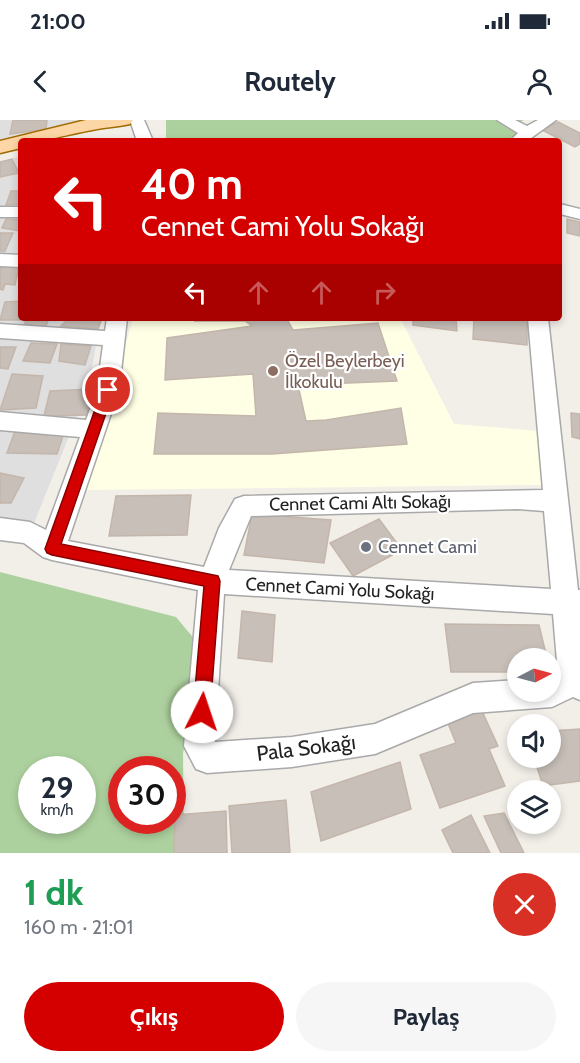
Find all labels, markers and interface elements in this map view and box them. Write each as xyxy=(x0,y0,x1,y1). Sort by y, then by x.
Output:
text: 21:00 xyxy=(30,8,86,35)
icon: back xyxy=(24,65,57,98)
text: Routely xyxy=(244,65,336,98)
icon: person xyxy=(523,65,556,98)
text: 40 m xyxy=(141,158,243,210)
icon: left xyxy=(42,162,120,240)
text: Cennet Cami Yolu Sokağı xyxy=(141,210,425,243)
icon: left xyxy=(179,276,212,309)
icon: ahead xyxy=(242,276,275,309)
icon: ahead xyxy=(305,276,338,309)
icon: right xyxy=(368,276,401,309)
place label: Özel Beylerbeyi İlkokulu xyxy=(285,350,405,393)
pin xyxy=(82,364,133,415)
marker: Özel Beylerbeyi İlkokulu xyxy=(266,364,280,378)
icon: arrive xyxy=(91,373,124,406)
street label: Cennet Cami Altı Sokağı xyxy=(269,490,451,516)
place label: Cennet Cami xyxy=(378,536,477,558)
marker: Cennet Cami xyxy=(359,540,373,554)
street label: Cennet Cami Yolu Sokağı xyxy=(245,573,435,605)
north arrow xyxy=(507,648,561,702)
map controls xyxy=(507,648,561,834)
position arrow xyxy=(170,680,234,744)
button: sound xyxy=(507,714,561,768)
street label: Pala Sokağı xyxy=(255,729,357,766)
speed limit sign: 30 xyxy=(108,756,186,834)
text: 29 xyxy=(41,769,73,806)
button: layers xyxy=(507,780,561,834)
text: km/h xyxy=(41,801,73,819)
text: 1 dk xyxy=(24,870,83,914)
button: close xyxy=(493,873,556,936)
text: 160 m · 21:01 xyxy=(24,915,133,939)
button: Çıkış xyxy=(24,982,284,1051)
button: Paylaş xyxy=(296,982,556,1051)

